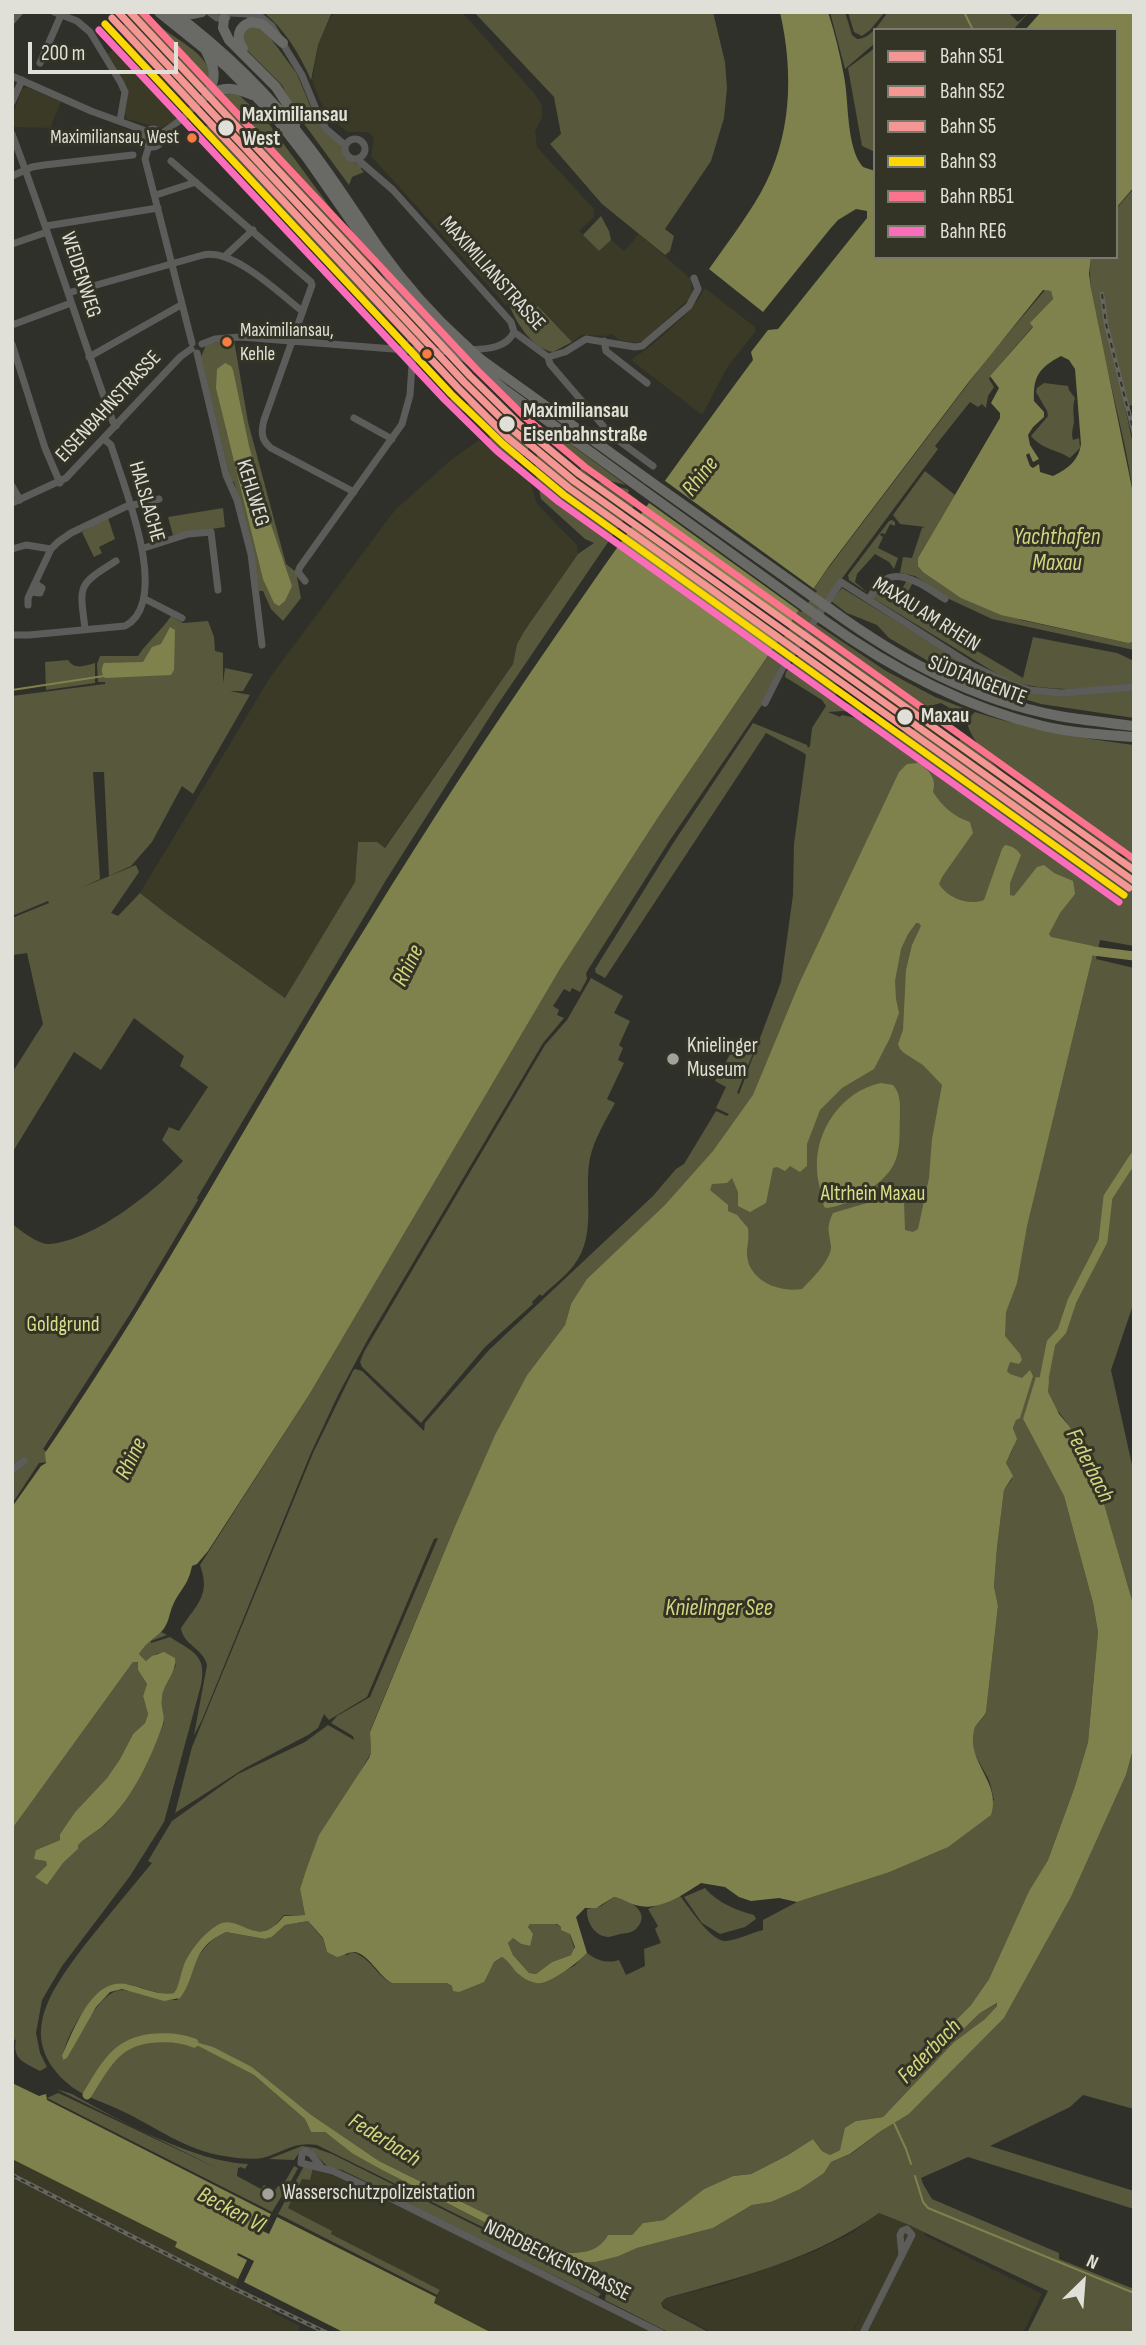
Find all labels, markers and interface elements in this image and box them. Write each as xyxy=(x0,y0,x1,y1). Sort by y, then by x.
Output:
scale bar xyxy=(32,28,182,72)
legend xyxy=(873,28,1118,259)
text: 200 m xyxy=(41,41,85,66)
text: Bahn S51 xyxy=(940,44,1004,69)
text: Bahn S52 xyxy=(940,79,1005,104)
place label: Maximiliansau West xyxy=(242,103,348,153)
text: Bahn S5 xyxy=(940,114,996,139)
marker: Maximiliansau West xyxy=(216,118,236,138)
place label: Maximiliansau, West xyxy=(50,127,179,149)
marker: Maximiliansau, West xyxy=(185,131,199,145)
text: Bahn S3 xyxy=(940,149,997,174)
text: Bahn RB51 xyxy=(940,184,1014,209)
street label: MAXIMILIANSTRASSE xyxy=(434,212,550,336)
text: Bahn RE6 xyxy=(940,219,1006,244)
street label: WEIDENWEG xyxy=(54,229,106,321)
place label: Maximiliansau, Kehle xyxy=(240,320,334,364)
marker: Maximiliansau, Kehle xyxy=(220,335,234,349)
street label: EISENBAHNSTRASSE xyxy=(51,346,167,468)
unlabelled marker xyxy=(420,347,434,361)
place label: Maximiliansau Eisenbahnstraße xyxy=(523,399,648,449)
marker: Maximiliansau Eisenbahnstraße xyxy=(497,414,517,434)
water label: Rhine xyxy=(677,452,725,502)
street label: KEHLWEG xyxy=(230,457,274,529)
street label: HALSLACHE xyxy=(122,459,170,545)
water label: Yachthafen Maxau xyxy=(1014,524,1100,578)
street label: MAXAU AM RHEIN xyxy=(868,572,984,658)
street label: SÜDTANGENTE xyxy=(924,651,1030,711)
place label: Maxau xyxy=(921,704,969,730)
marker: Maxau xyxy=(895,707,915,727)
water label: Rhine xyxy=(387,941,431,991)
place label: Knielinger Museum xyxy=(687,1034,758,1084)
marker: Knielinger Museum xyxy=(665,1051,681,1067)
park label: Altrhein Maxau xyxy=(821,1182,925,1208)
park label: Goldgrund xyxy=(27,1313,99,1339)
water label: Federbach xyxy=(1059,1424,1119,1508)
water label: Rhine xyxy=(110,1434,154,1484)
water label: Knielinger See xyxy=(665,1595,773,1623)
water label: Federbach xyxy=(893,2014,967,2090)
water label: Federbach xyxy=(343,2108,425,2174)
place label: Wasserschutzpolizeistation xyxy=(282,2181,475,2207)
water label: Becken VI xyxy=(192,2182,270,2240)
marker: Wasserschutzpolizeistation xyxy=(260,2186,276,2202)
street label: NORDBECKENSTRASSE xyxy=(480,2215,634,2307)
north arrow xyxy=(1048,2247,1118,2317)
text: N xyxy=(1083,2250,1102,2275)

